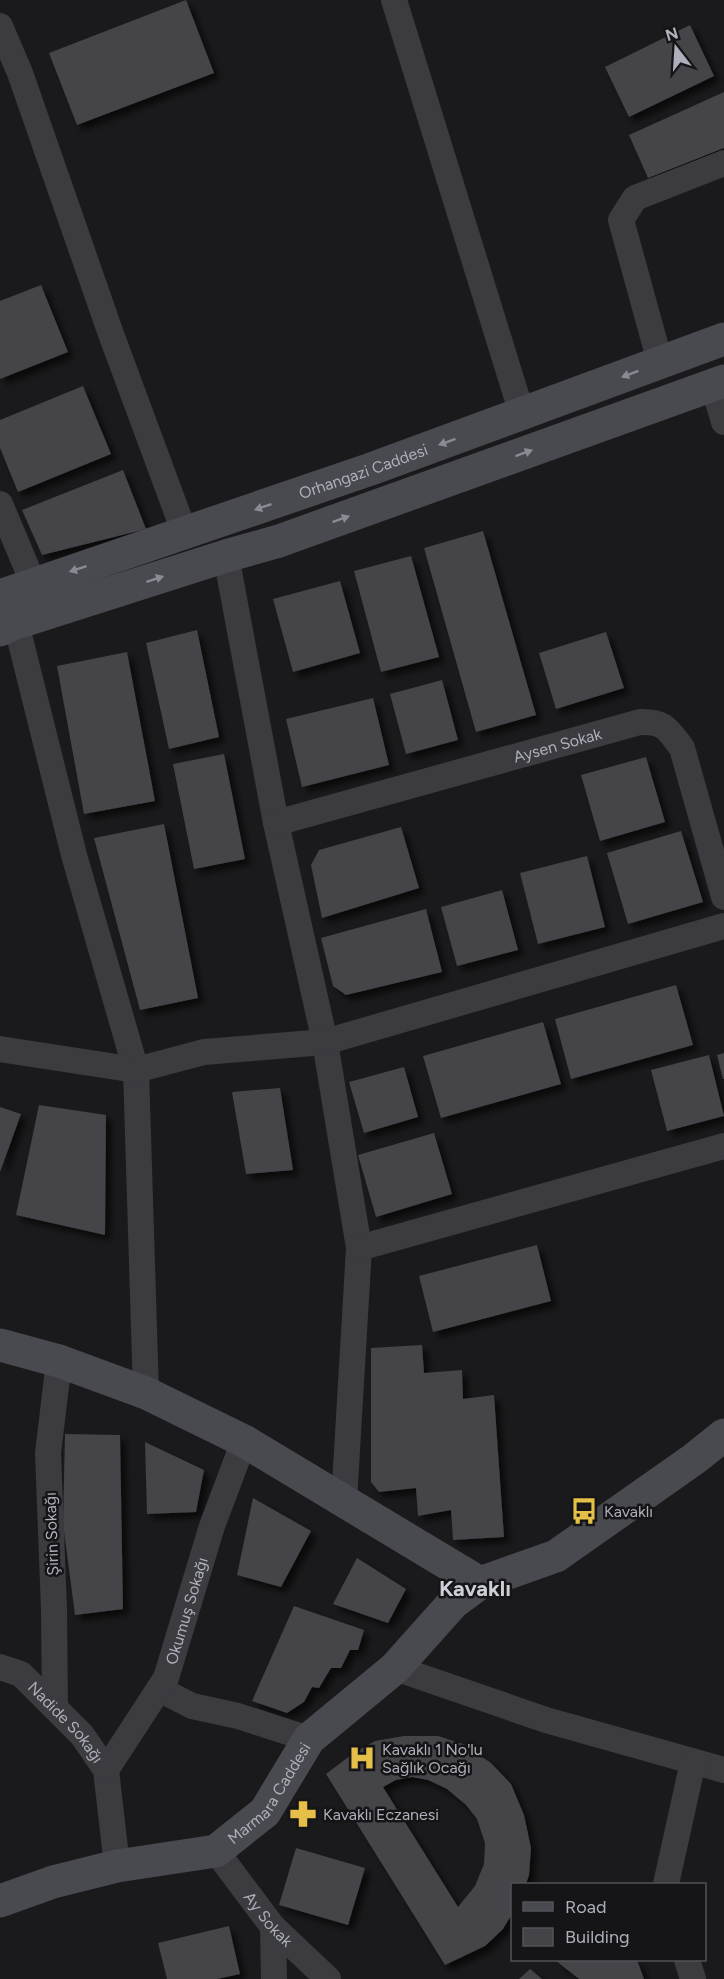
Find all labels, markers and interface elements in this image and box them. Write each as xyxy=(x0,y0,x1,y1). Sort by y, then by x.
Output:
north arrow xyxy=(646,18,706,78)
text: N xyxy=(663,23,680,45)
one-way arrow xyxy=(620,369,638,379)
one-way arrow xyxy=(438,437,456,447)
street label: Orhangazi Caddesi xyxy=(296,440,430,503)
one-way arrow xyxy=(515,447,533,457)
one-way arrow xyxy=(254,503,272,513)
one-way arrow xyxy=(332,513,350,523)
one-way arrow xyxy=(69,565,87,575)
one-way arrow xyxy=(146,574,164,583)
street label: Aysen Sokak xyxy=(511,724,604,767)
street label: Şirin Sokağı xyxy=(41,1492,62,1576)
bus stop icon: Kavaklı xyxy=(569,1496,599,1526)
place label: Kavaklı xyxy=(604,1502,653,1521)
street label: Okumuş Sokağı xyxy=(162,1555,212,1667)
district label: Kavaklı xyxy=(439,1575,511,1602)
street label: Nadide Sokağı xyxy=(24,1678,107,1767)
street label: Marmara Caddesi xyxy=(224,1739,315,1848)
place label: Kavaklı 1 No'lu Sağlık Ocağı xyxy=(382,1740,483,1777)
hospital icon: Kavaklı 1 No'lu Sağlık Ocağı xyxy=(347,1743,377,1773)
pharmacy icon: Kavaklı Eczanesi xyxy=(288,1799,318,1829)
place label: Kavaklı Eczanesi xyxy=(323,1805,439,1824)
legend xyxy=(511,1883,706,1961)
street label: Ay Sokak xyxy=(240,1888,297,1951)
text: Road xyxy=(565,1896,606,1918)
text: Building xyxy=(565,1926,630,1948)

